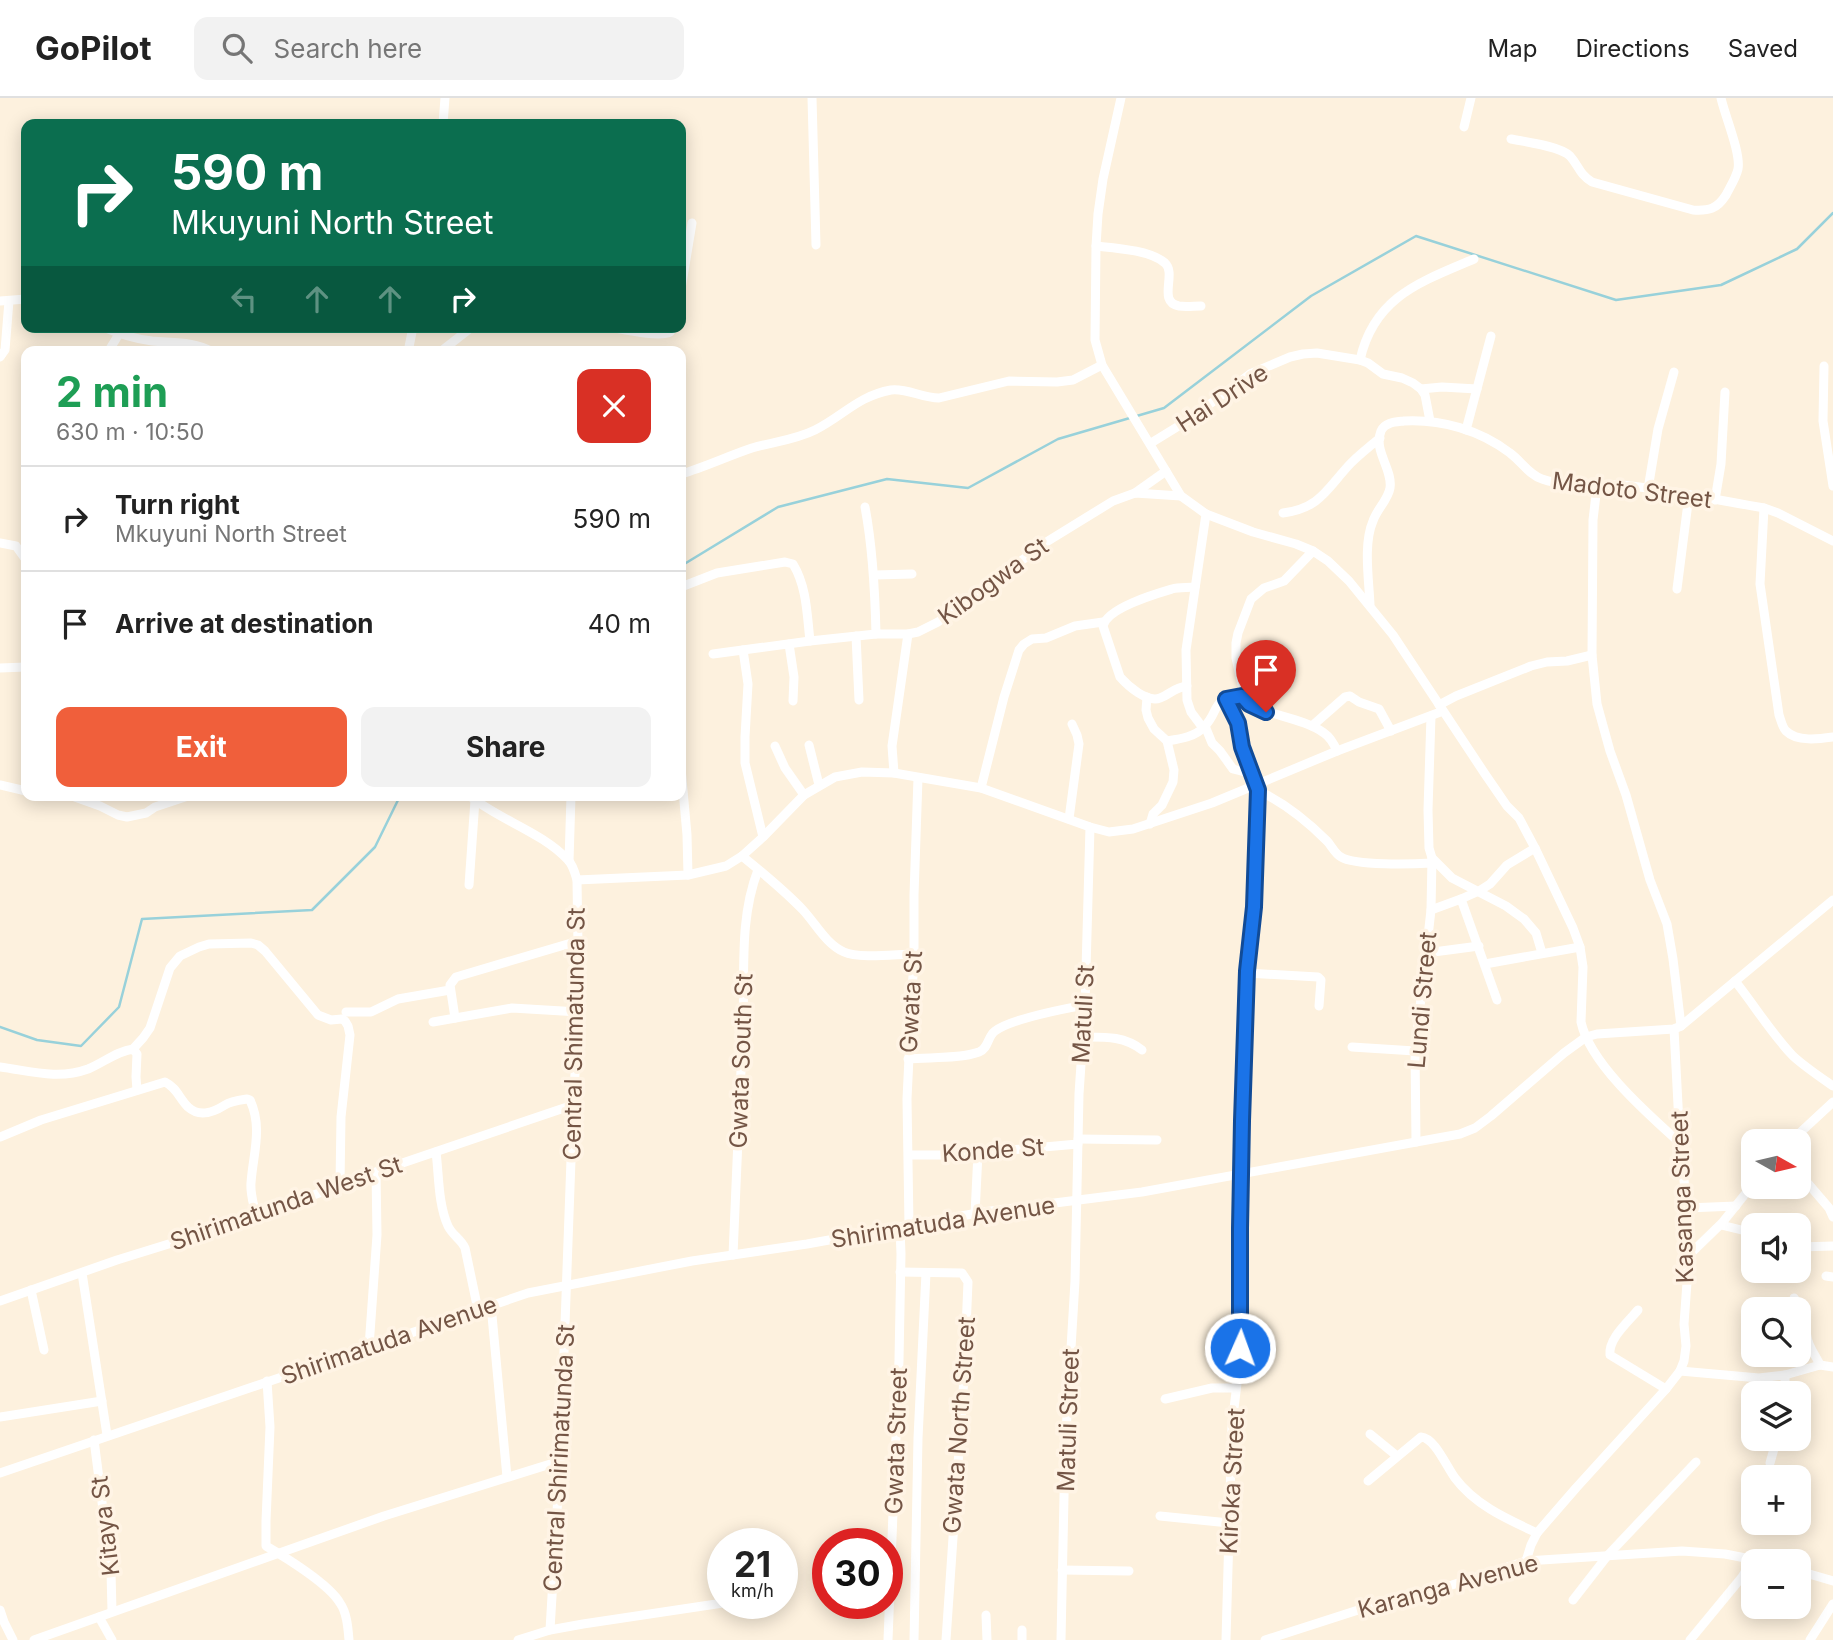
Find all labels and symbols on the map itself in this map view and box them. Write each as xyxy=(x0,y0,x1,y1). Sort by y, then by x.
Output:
street label: Hai Drive xyxy=(1171,358,1273,438)
street label: Madoto Street xyxy=(1550,466,1714,514)
street label: Kibogwa St xyxy=(932,531,1054,631)
pin xyxy=(1236,640,1296,712)
street label: Central Shimatunda St xyxy=(557,907,591,1161)
street label: Lundi Street xyxy=(1402,930,1442,1069)
street label: Gwata St xyxy=(894,950,928,1054)
street label: Matuli St xyxy=(1066,964,1100,1064)
street label: Gwata South St xyxy=(723,973,759,1149)
street label: Kasanga Street xyxy=(1664,1110,1700,1284)
north arrow xyxy=(1741,1129,1811,1199)
street label: Konde St xyxy=(941,1132,1045,1168)
street label: Shirimatunda West St xyxy=(166,1150,406,1256)
street label: Shirimatuda Avenue xyxy=(829,1190,1057,1254)
street label: Shirimatuda Avenue xyxy=(277,1289,501,1391)
position arrow xyxy=(1203,1311,1277,1385)
street label: Gwata North Street xyxy=(937,1315,981,1535)
street label: Central Shirimatunda St xyxy=(538,1323,581,1593)
street label: Matuli Street xyxy=(1051,1348,1085,1492)
street label: Gwata Street xyxy=(879,1367,913,1515)
street label: Kiroka Street xyxy=(1214,1407,1250,1555)
street label: Kitaya St xyxy=(84,1474,126,1578)
speed limit sign: 30 xyxy=(812,1528,903,1619)
street label: Karanga Avenue xyxy=(1355,1548,1541,1624)

